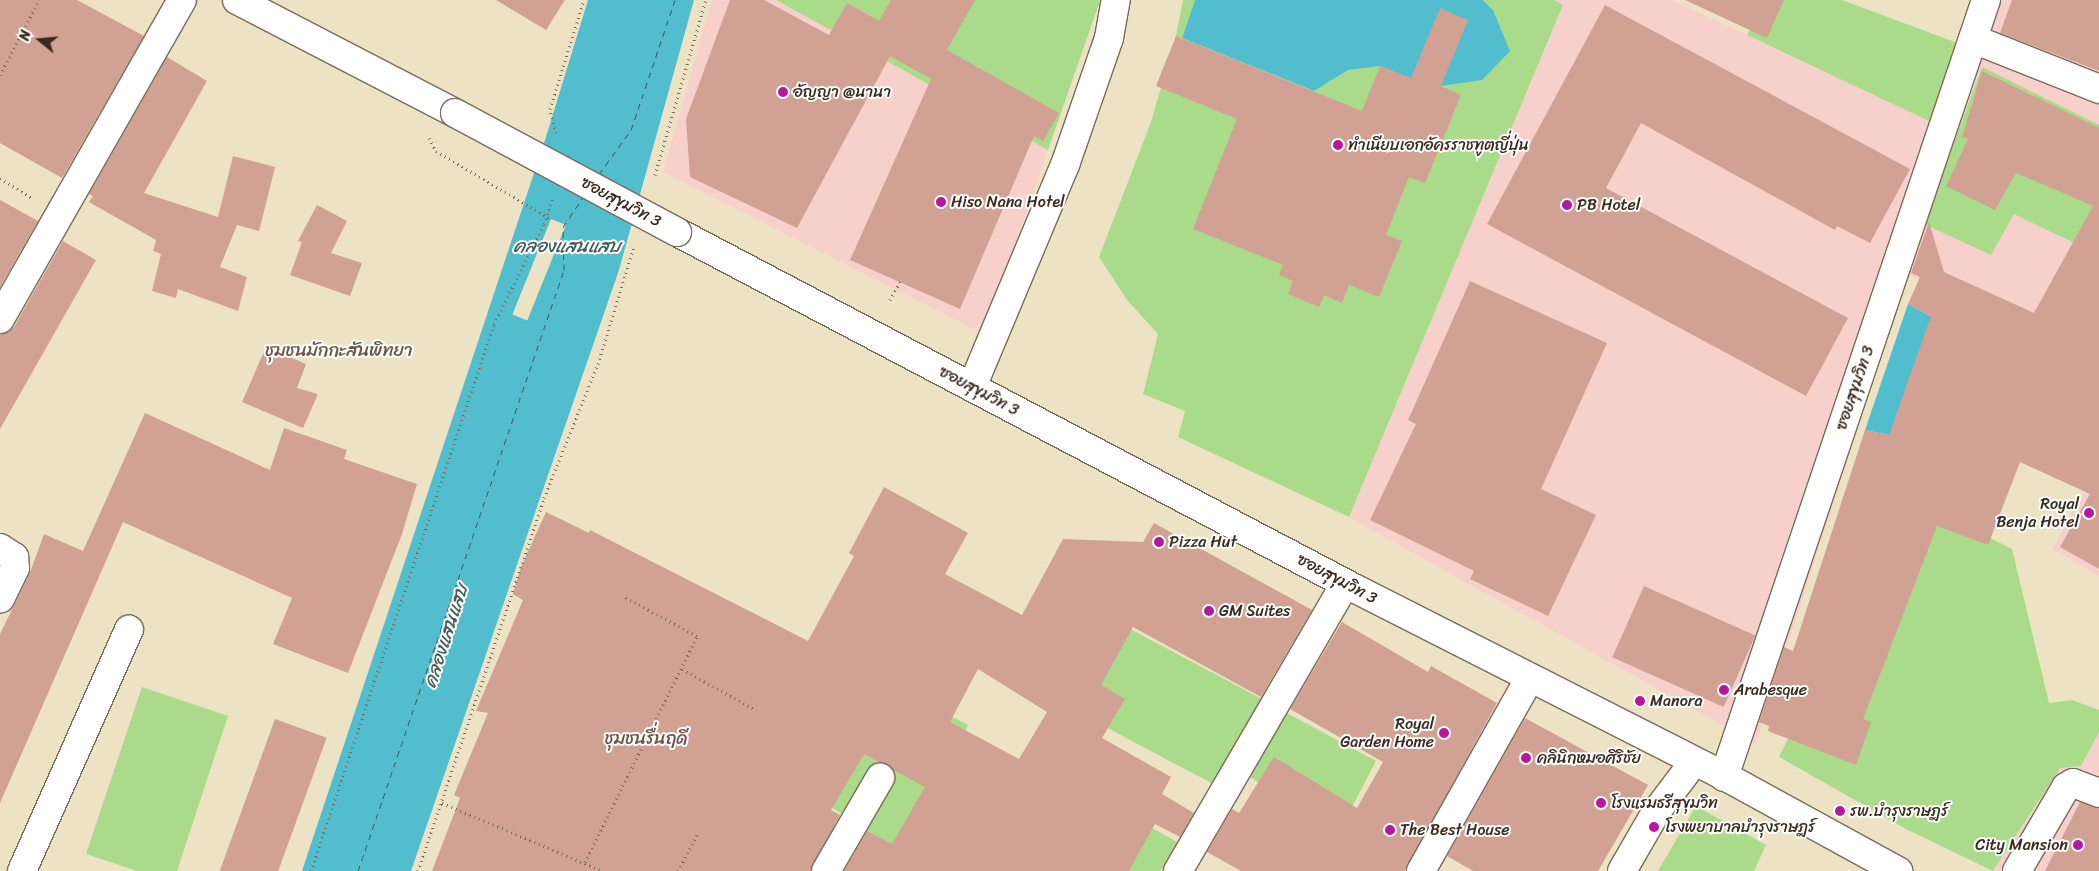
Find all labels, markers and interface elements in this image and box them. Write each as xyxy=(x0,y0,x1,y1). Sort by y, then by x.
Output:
north arrow xyxy=(15,15,65,65)
text: N xyxy=(12,27,39,44)
place label: อัญญา @นานา xyxy=(793,82,891,102)
marker: อัญญา @นานา xyxy=(777,86,789,98)
place label: ทำเนียบเอกอัครราชทูตญี่ปุ่น xyxy=(1348,135,1529,155)
marker: ทำเนียบเอกอัครราชทูตญี่ปุ่น xyxy=(1332,139,1344,151)
street label: ซอยสุขุมวิท 3 xyxy=(578,173,664,231)
place label: Hiso Nana Hotel xyxy=(951,192,1066,212)
place label: PB Hotel xyxy=(1577,195,1640,215)
marker: Hiso Nana Hotel xyxy=(935,196,947,208)
marker: PB Hotel xyxy=(1561,199,1573,211)
water label: คลองแสนแสบ xyxy=(513,235,621,257)
district label: ชุมชนมักกะสันพิทยา xyxy=(265,339,413,361)
street label: ซอยสุขุมวิท 3 xyxy=(1832,343,1878,433)
street label: ซอยสุขุมวิท 3 xyxy=(936,362,1022,420)
place label: Royal Benja Hotel xyxy=(1995,494,2079,532)
marker: Royal Benja Hotel xyxy=(2083,507,2095,519)
place label: Pizza Hut xyxy=(1169,532,1237,552)
marker: Pizza Hut xyxy=(1153,536,1165,548)
street label: ซอยสุขุมวิท 3 xyxy=(1294,550,1380,608)
water label: คลองแสนแสบ xyxy=(419,582,473,690)
place label: GM Suites xyxy=(1219,601,1292,621)
marker: GM Suites xyxy=(1203,605,1215,617)
place label: Arabesque xyxy=(1734,680,1807,700)
marker: Arabesque xyxy=(1718,684,1730,696)
place label: Manora xyxy=(1650,691,1702,711)
marker: Manora xyxy=(1634,695,1646,707)
place label: Royal Garden Home xyxy=(1340,714,1434,752)
district label: ชุมชนรื่นฤดี xyxy=(605,727,687,749)
marker: Royal Garden Home xyxy=(1438,727,1450,739)
place label: คลินิกหมอศิริชัย xyxy=(1537,748,1641,768)
marker: คลินิกหมอศิริชัย xyxy=(1519,751,1533,765)
place label: โรงแรมธรีสุขุมวิท xyxy=(1611,793,1718,813)
marker: โรงแรมธรีสุขุมวิท xyxy=(1595,797,1607,809)
place label: รพ.บำรุงราษฎร์ xyxy=(1850,801,1948,821)
marker: รพ.บำรุงราษฎร์ xyxy=(1834,805,1846,817)
place label: โรงพยาบาลบำรุงราษฎร์ xyxy=(1665,817,1815,837)
place label: The Best House xyxy=(1400,820,1510,840)
marker: โรงพยาบาลบำรุงราษฎร์ xyxy=(1647,820,1661,834)
marker: The Best House xyxy=(1384,824,1396,836)
place label: City Mansion xyxy=(1976,835,2068,855)
marker: City Mansion xyxy=(2072,839,2084,851)

